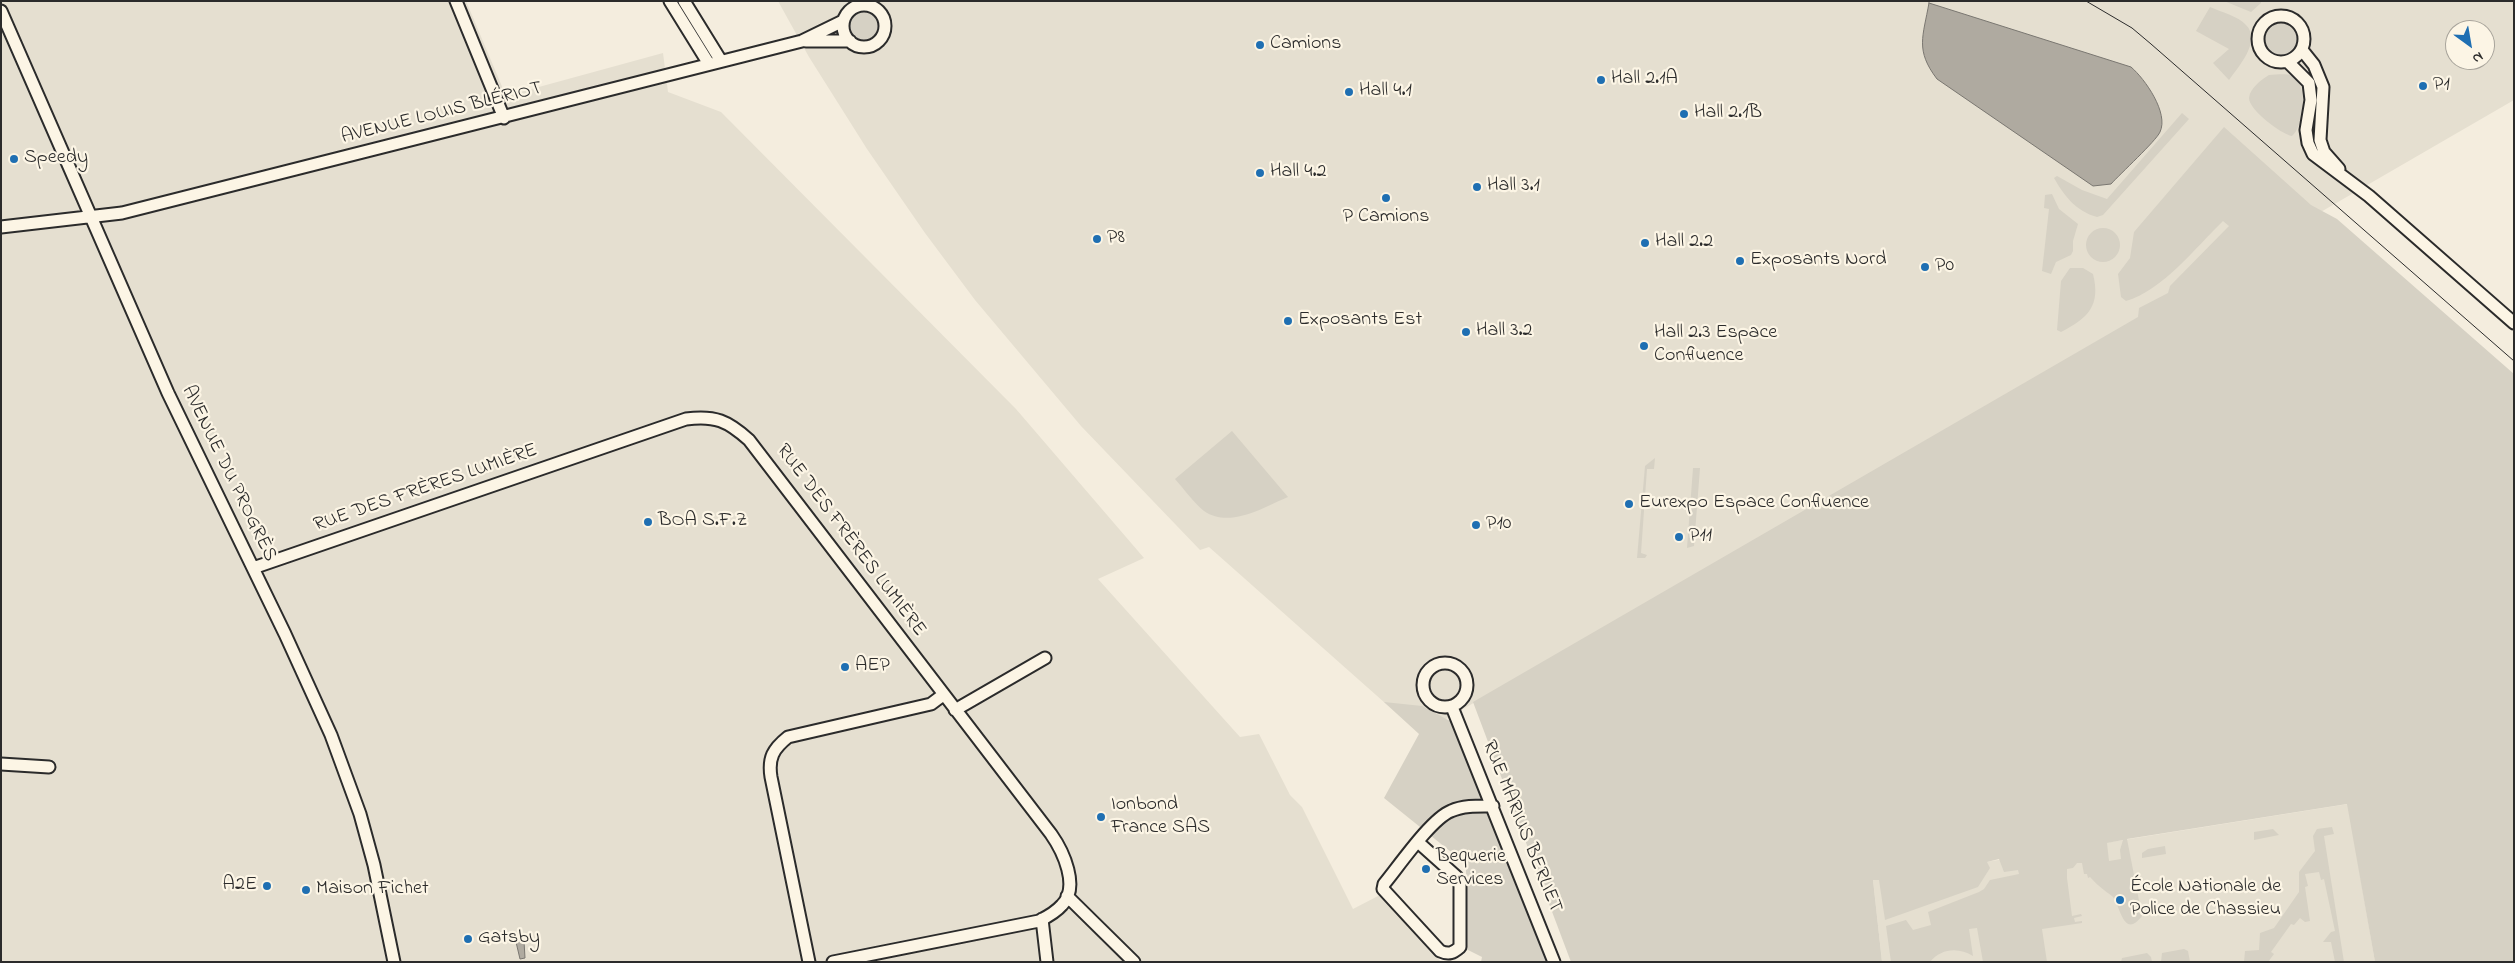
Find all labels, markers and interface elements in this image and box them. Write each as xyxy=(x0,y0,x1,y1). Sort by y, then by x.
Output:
north arrow xyxy=(2445,20,2495,70)
place label: Camions xyxy=(1270,33,1341,57)
marker: Camions xyxy=(1254,39,1266,51)
text: N xyxy=(2468,46,2487,69)
place label: Hall 2.1A xyxy=(1611,68,1678,92)
marker: Hall 2.1A xyxy=(1595,74,1607,86)
place label: P1 xyxy=(2433,74,2450,98)
street label: AVENUE LOUIS BLÉRIOT xyxy=(339,77,545,151)
place label: Hall 4.1 xyxy=(1359,80,1412,104)
marker: P1 xyxy=(2417,80,2429,92)
marker: Hall 4.1 xyxy=(1343,86,1355,98)
place label: Hall 2.1B xyxy=(1694,102,1762,126)
marker: Hall 2.1B xyxy=(1678,108,1690,120)
place label: Speedy xyxy=(24,147,88,171)
marker: Speedy xyxy=(8,153,20,165)
place label: Hall 4.2 xyxy=(1270,161,1326,185)
marker: Hall 4.2 xyxy=(1254,167,1266,179)
place label: Hall 3.1 xyxy=(1487,175,1540,199)
marker: Hall 3.1 xyxy=(1471,181,1483,193)
marker: P Camions xyxy=(1380,192,1392,204)
place label: P Camions xyxy=(1343,206,1429,230)
place label: P8 xyxy=(1107,227,1125,251)
place label: Hall 2.2 xyxy=(1655,231,1713,255)
marker: P8 xyxy=(1091,233,1103,245)
marker: Hall 2.2 xyxy=(1639,237,1651,249)
place label: Exposants Nord xyxy=(1750,249,1886,273)
marker: Exposants Nord xyxy=(1734,255,1746,267)
place label: P0 xyxy=(1935,255,1954,279)
marker: P0 xyxy=(1919,261,1931,273)
place label: Exposants Est xyxy=(1298,309,1422,333)
marker: Exposants Est xyxy=(1282,315,1294,327)
place label: Hall 3.2 xyxy=(1476,320,1532,344)
place label: Hall 2.3 Espace Confluence xyxy=(1654,322,1777,369)
marker: Hall 3.2 xyxy=(1460,326,1472,338)
marker: Hall 2.3 Espace Confluence xyxy=(1638,340,1650,352)
street label: AVENUE DU PROGRÈS xyxy=(175,382,281,566)
street label: RUE DES FRÈRES LUMIÈRE xyxy=(311,439,541,539)
street label: RUE DES FRÈRES LUMIÈRE xyxy=(770,440,930,642)
place label: Eurexpo Espace Confluence xyxy=(1639,492,1869,516)
marker: Eurexpo Espace Confluence xyxy=(1623,498,1635,510)
place label: BOA S.F.Z xyxy=(658,510,747,534)
place label: P10 xyxy=(1486,513,1511,537)
marker: BOA S.F.Z xyxy=(642,516,654,528)
marker: P10 xyxy=(1470,519,1482,531)
place label: P11 xyxy=(1689,525,1712,549)
marker: P11 xyxy=(1673,531,1685,543)
place label: AEP xyxy=(855,655,890,679)
marker: AEP xyxy=(839,661,851,673)
street label: RUE MARIUS BERLIET xyxy=(1475,737,1567,917)
place label: Ionbond France SAS xyxy=(1111,794,1210,841)
marker: Ionbond France SAS xyxy=(1095,811,1107,823)
place label: Bequerie Services xyxy=(1436,846,1506,893)
marker: Bequerie Services xyxy=(1420,863,1432,875)
place label: A2E xyxy=(223,874,257,898)
place label: École Nationale de Police de Chassieu xyxy=(2130,876,2281,923)
place label: Maison Fichet xyxy=(316,878,429,902)
marker: A2E xyxy=(261,880,273,892)
marker: Maison Fichet xyxy=(300,884,312,896)
marker: École Nationale de Police de Chassieu xyxy=(2114,894,2126,906)
place label: Gatsby xyxy=(478,927,540,951)
marker: Gatsby xyxy=(462,933,474,945)

